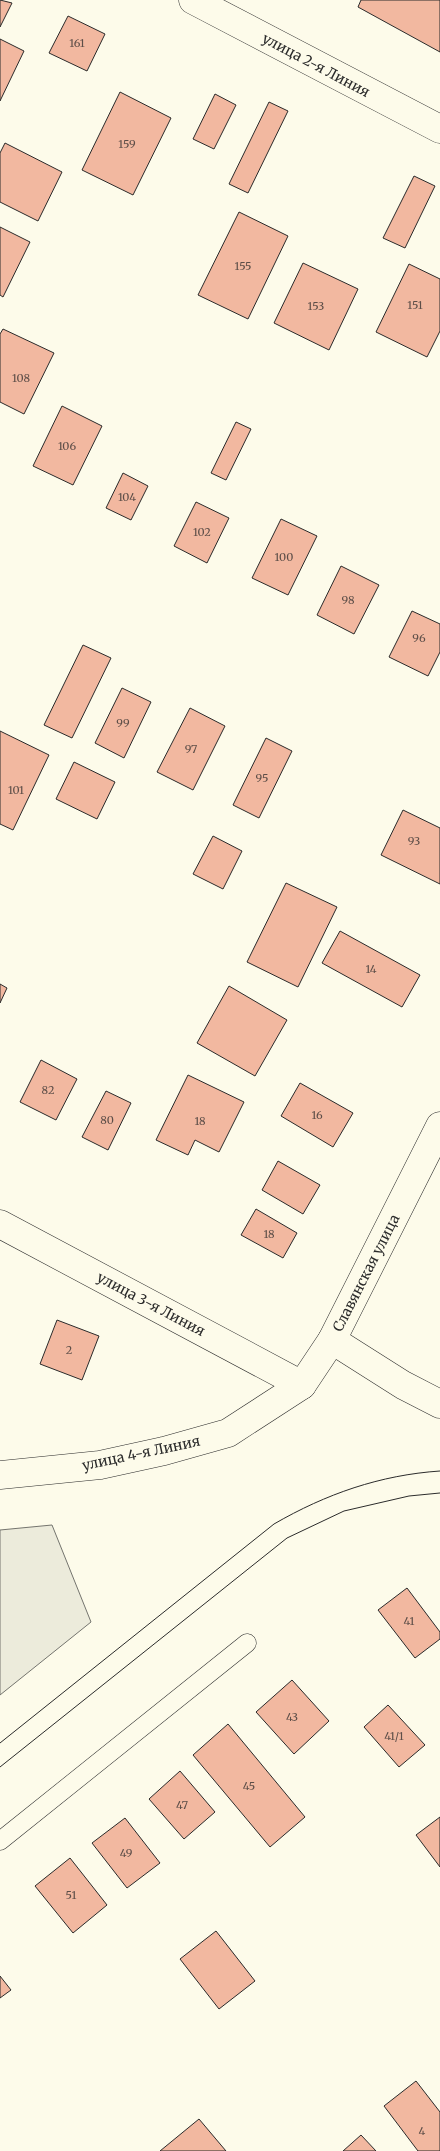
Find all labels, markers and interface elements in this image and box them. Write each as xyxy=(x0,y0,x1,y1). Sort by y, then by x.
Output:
street label: улица 2-я Линия xyxy=(259,29,373,101)
house number: 161 xyxy=(69,36,85,50)
house number: 159 xyxy=(118,137,136,151)
house number: 155 xyxy=(235,259,251,273)
house number: 151 xyxy=(407,298,423,312)
house number: 153 xyxy=(308,299,324,313)
house number: 108 xyxy=(12,371,30,385)
house number: 106 xyxy=(58,439,76,453)
house number: 104 xyxy=(118,490,136,504)
house number: 102 xyxy=(193,525,211,539)
house number: 100 xyxy=(275,550,293,564)
house number: 98 xyxy=(341,593,355,607)
house number: 96 xyxy=(412,631,426,645)
house number: 99 xyxy=(116,716,130,730)
house number: 97 xyxy=(185,742,197,756)
house number: 95 xyxy=(256,771,268,785)
house number: 101 xyxy=(8,783,24,797)
house number: 93 xyxy=(408,834,420,848)
house number: 14 xyxy=(365,962,377,976)
house number: 82 xyxy=(42,1083,54,1097)
house number: 16 xyxy=(311,1108,323,1122)
house number: 80 xyxy=(100,1113,114,1127)
house number: 18 xyxy=(194,1114,206,1128)
street label: Славянская улица xyxy=(329,1211,404,1335)
house number: 18 xyxy=(263,1227,275,1241)
street label: улица 3-я Линия xyxy=(94,1268,208,1340)
house number: 2 xyxy=(66,1343,72,1357)
street label: улица 4-я Линия xyxy=(80,1432,202,1474)
house number: 41 xyxy=(404,1614,414,1628)
house number: 43 xyxy=(286,1710,298,1724)
house number: 41/1 xyxy=(384,1729,404,1743)
house number: 45 xyxy=(243,1779,255,1793)
house number: 47 xyxy=(176,1798,188,1812)
house number: 49 xyxy=(120,1846,133,1860)
house number: 51 xyxy=(66,1888,76,1902)
house number: 4 xyxy=(419,2124,426,2138)

